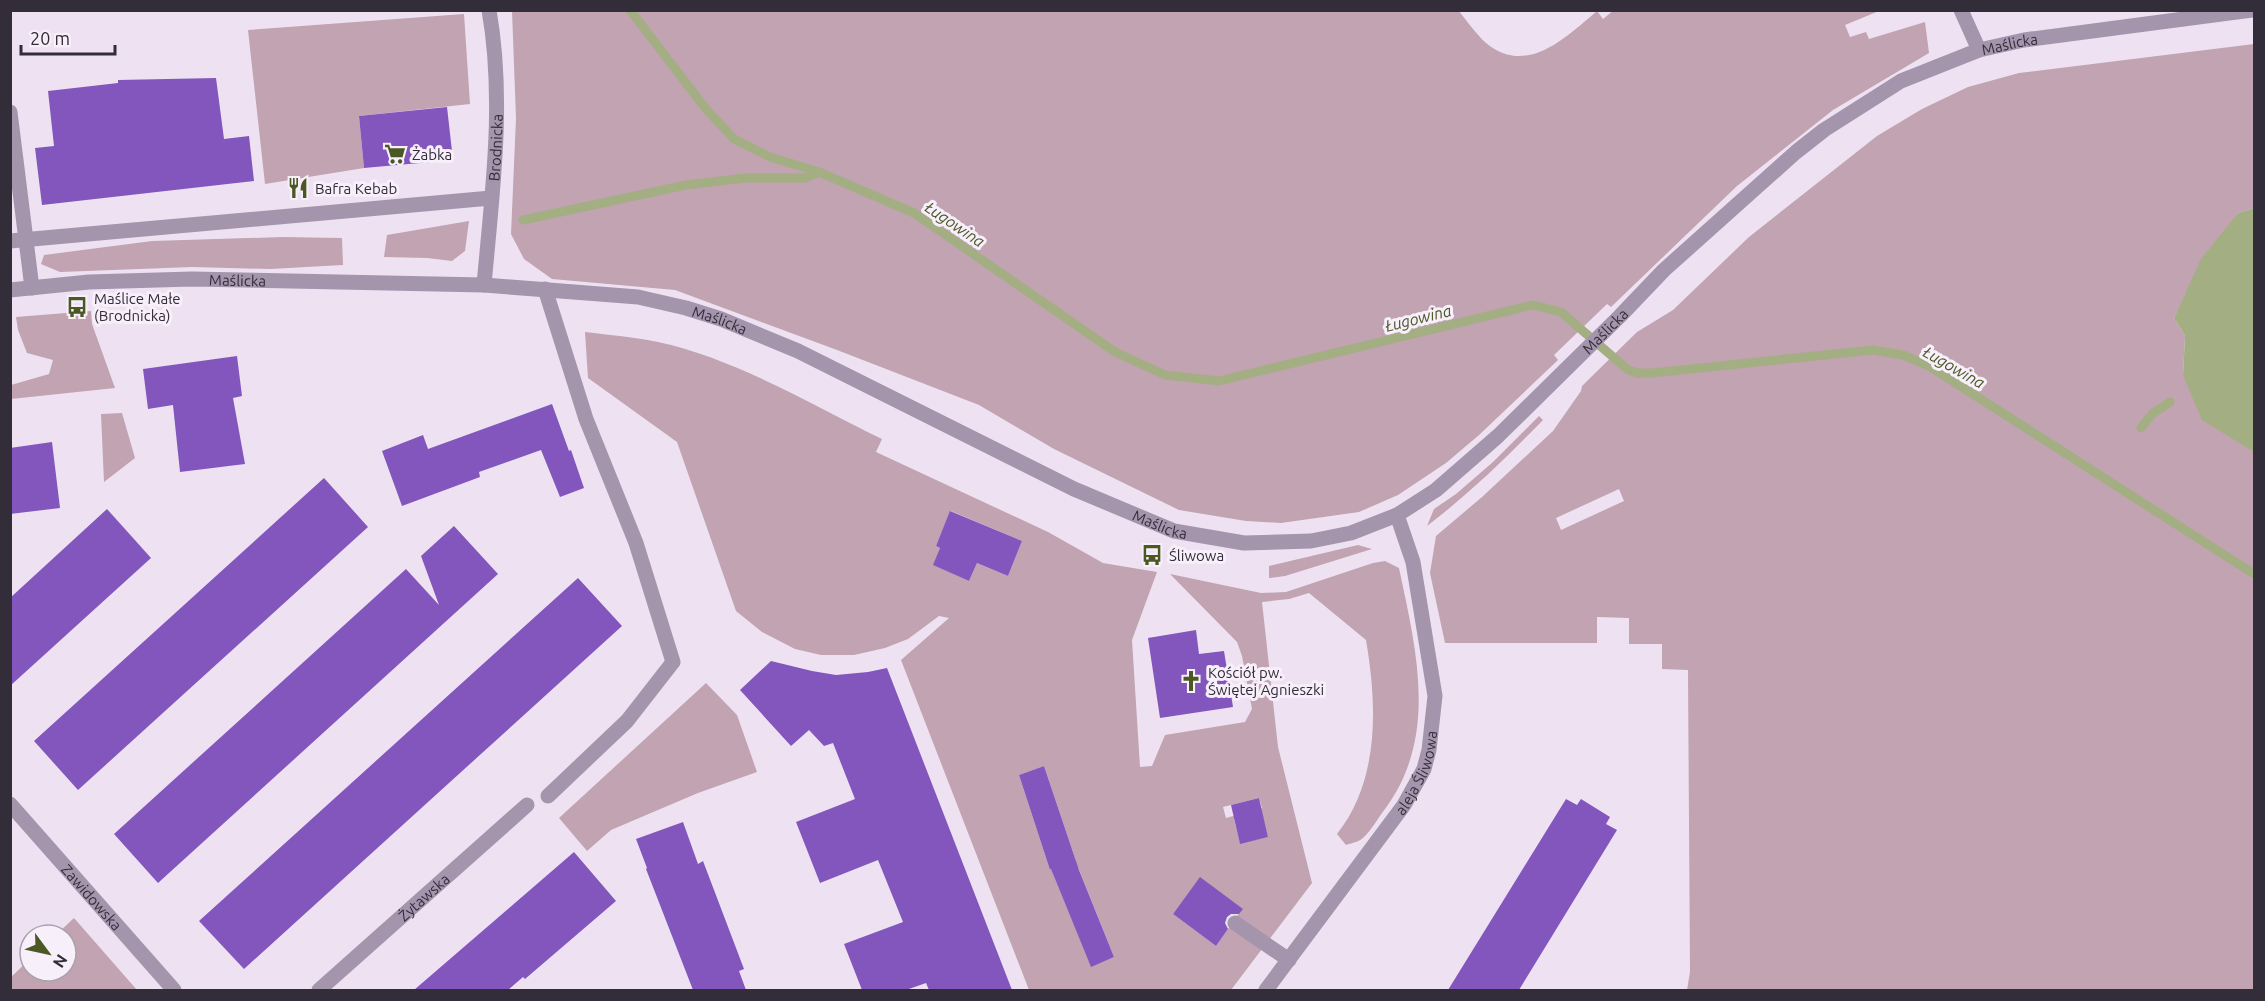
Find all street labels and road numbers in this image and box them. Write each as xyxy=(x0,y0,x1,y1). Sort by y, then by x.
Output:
street label: Maślicka xyxy=(1980,30,2039,58)
street label: Brodnicka xyxy=(485,114,505,182)
street label: Maślicka xyxy=(209,271,266,289)
street label: Maślicka xyxy=(690,302,750,337)
street label: Maślicka xyxy=(1579,305,1631,357)
street label: Maślicka xyxy=(1130,506,1188,542)
street label: aleja Śliwowa xyxy=(1391,730,1440,818)
street label: Zawidowska xyxy=(58,860,126,934)
street label: Żytawska xyxy=(395,870,453,924)

